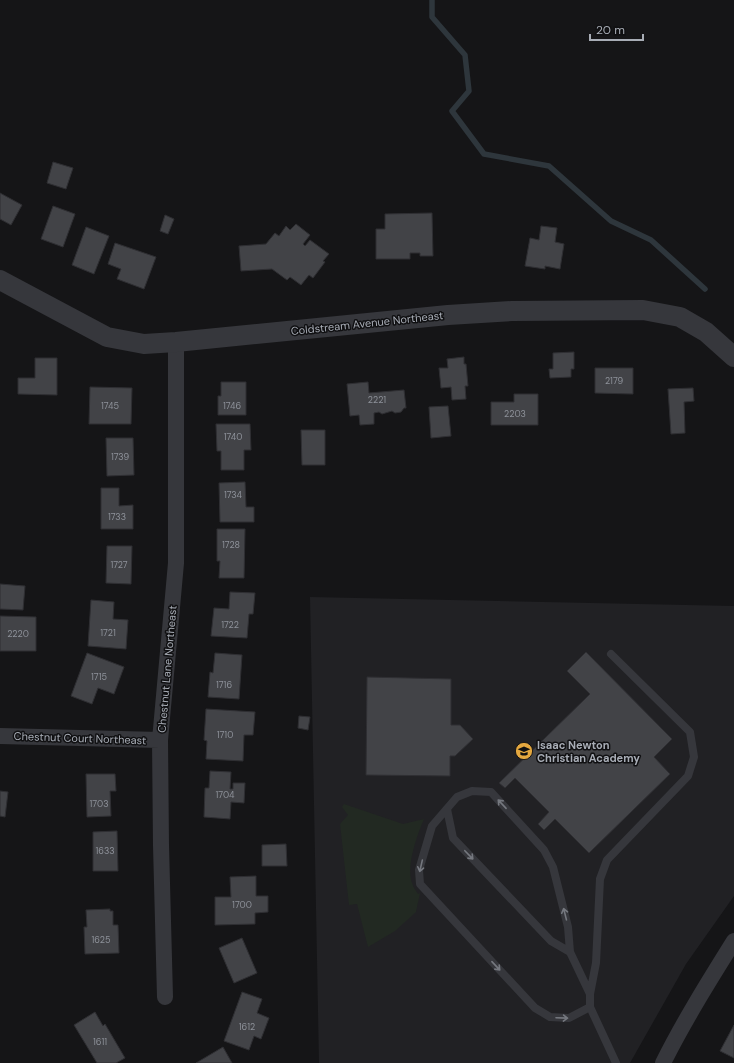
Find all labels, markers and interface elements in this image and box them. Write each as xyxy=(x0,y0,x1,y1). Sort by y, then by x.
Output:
scale bar xyxy=(590,16,643,42)
text: 20 m xyxy=(596,22,625,38)
street label: Coldstream Avenue Northeast xyxy=(290,308,444,338)
house number: 2179 xyxy=(605,375,623,387)
house number: 2221 xyxy=(368,394,386,406)
house number: 1745 xyxy=(101,400,119,412)
house number: 1746 xyxy=(223,400,241,412)
house number: 2203 xyxy=(504,408,526,420)
house number: 1740 xyxy=(224,431,242,443)
house number: 1739 xyxy=(111,451,129,463)
house number: 1734 xyxy=(224,489,243,501)
house number: 1733 xyxy=(108,511,126,523)
house number: 1728 xyxy=(222,539,240,551)
house number: 1727 xyxy=(110,559,128,571)
street label: Chestnut Lane Northeast xyxy=(154,605,180,733)
house number: 1722 xyxy=(221,619,239,631)
house number: 1721 xyxy=(100,627,116,639)
house number: 2220 xyxy=(7,628,29,640)
house number: 1715 xyxy=(91,671,107,683)
house number: 1716 xyxy=(216,679,232,691)
street label: Chestnut Court Northeast xyxy=(13,729,147,747)
house number: 1710 xyxy=(217,729,233,741)
place label: Isaac Newton Christian Academy xyxy=(537,738,640,765)
school or university icon: Isaac Newton Christian Academy xyxy=(514,741,534,761)
house number: 1704 xyxy=(215,789,235,801)
house number: 1703 xyxy=(90,798,108,810)
one-way arrow xyxy=(497,799,506,809)
house number: 1633 xyxy=(95,845,115,857)
one-way arrow xyxy=(464,850,474,860)
one-way arrow xyxy=(417,859,425,872)
house number: 1700 xyxy=(232,899,252,911)
one-way arrow xyxy=(561,907,568,920)
house number: 1625 xyxy=(92,934,110,946)
one-way arrow xyxy=(491,961,500,971)
one-way arrow xyxy=(555,1014,568,1021)
house number: 1612 xyxy=(239,1021,255,1033)
house number: 1611 xyxy=(93,1036,107,1048)

